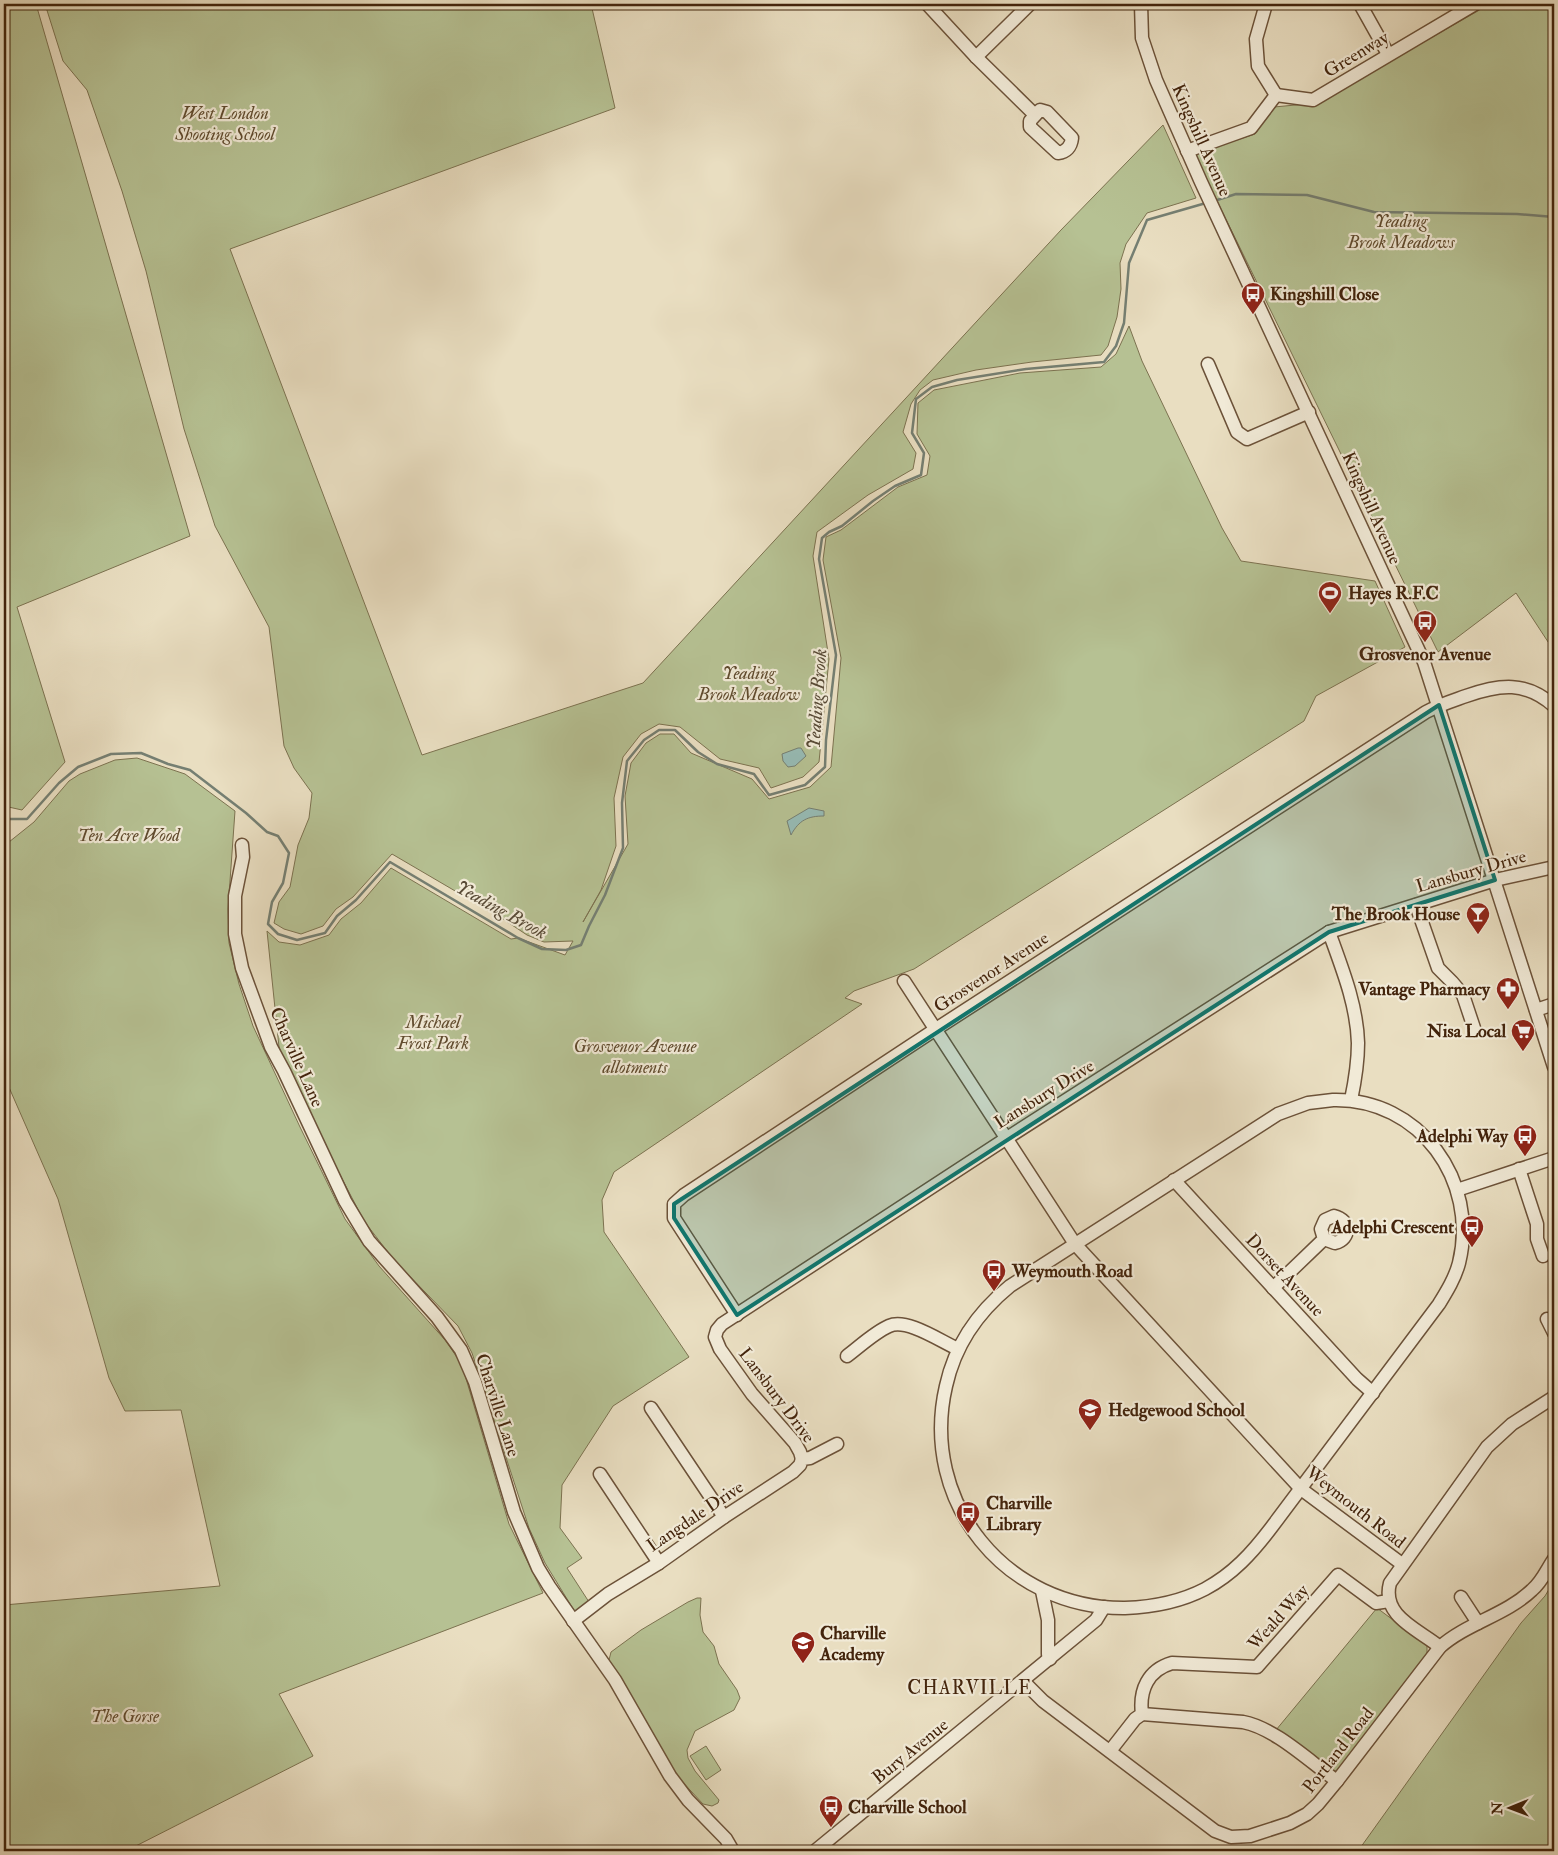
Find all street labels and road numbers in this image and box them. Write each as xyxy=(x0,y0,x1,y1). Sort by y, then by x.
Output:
street label: Greenway xyxy=(1319,25,1394,83)
street label: Kingshill Avenue xyxy=(1166,80,1237,201)
street label: Kingshill Avenue xyxy=(1336,448,1407,569)
street label: Lansbury Drive xyxy=(1413,845,1529,898)
street label: Grosvenor Avenue xyxy=(930,927,1053,1018)
street label: Charville Lane xyxy=(264,1004,329,1111)
street label: Lansbury Drive xyxy=(990,1054,1099,1134)
street label: Dorset Avenue xyxy=(1240,1229,1329,1322)
street label: Lansbury Drive xyxy=(733,1343,820,1448)
street label: Charville Lane xyxy=(470,1351,525,1460)
street label: Weymouth Road xyxy=(1300,1461,1410,1554)
street label: Langdale Drive xyxy=(642,1475,748,1557)
street label: Weald Way xyxy=(1242,1579,1315,1656)
street label: Portland Road xyxy=(1298,1703,1379,1798)
street label: Bury Avenue xyxy=(867,1713,954,1789)

